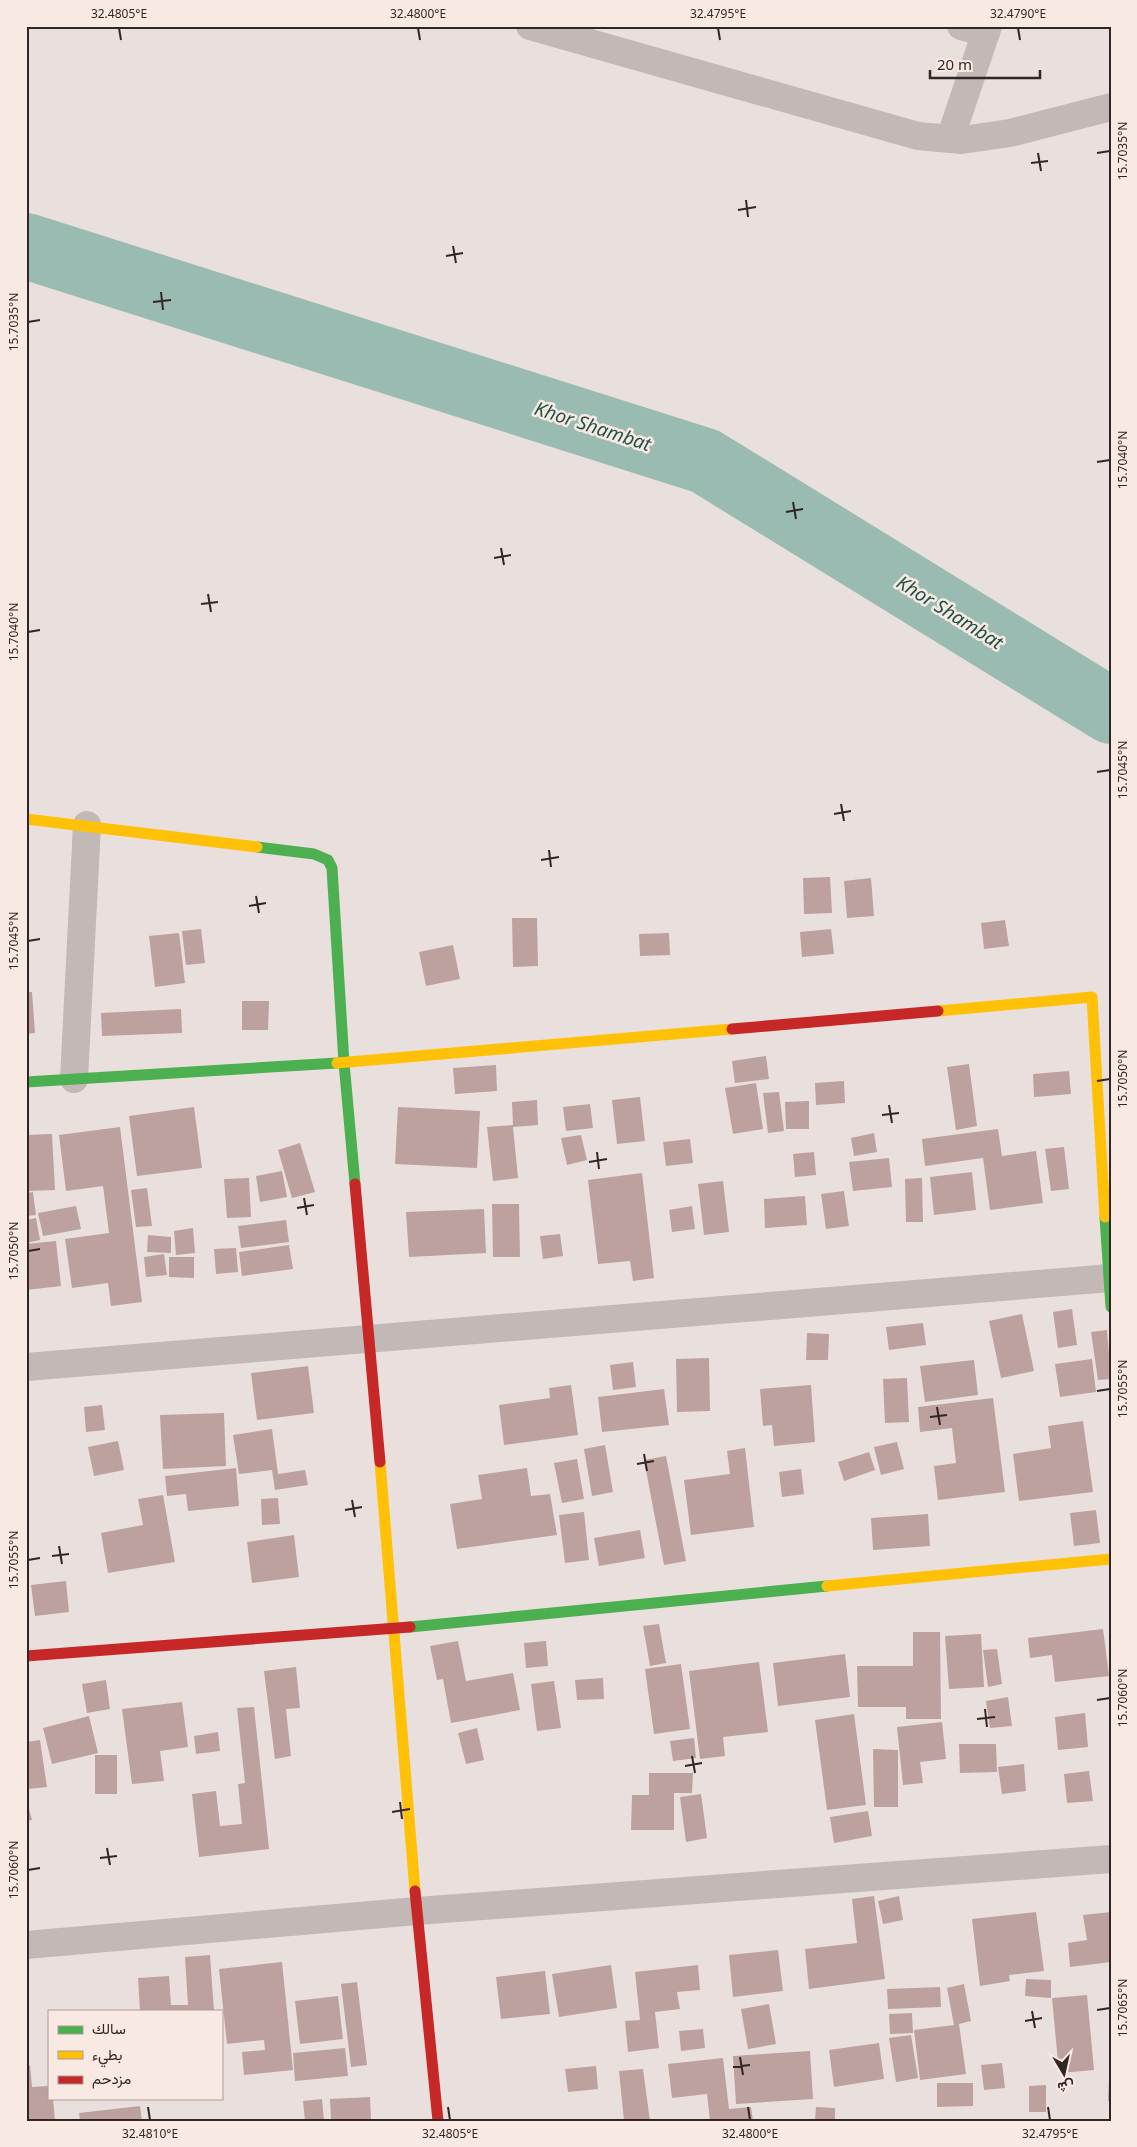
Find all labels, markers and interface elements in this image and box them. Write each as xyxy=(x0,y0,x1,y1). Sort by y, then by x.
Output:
text: 32.4805°E xyxy=(91,5,147,22)
text: 32.4800°E xyxy=(390,5,446,22)
text: 32.4795°E xyxy=(690,5,746,22)
text: 32.4790°E xyxy=(990,5,1046,22)
scale bar xyxy=(930,48,1040,80)
text: 20 m xyxy=(937,54,972,74)
text: 15.7035°N xyxy=(1114,122,1131,180)
text: 15.7035°N xyxy=(5,293,22,351)
water label: Khor Shambat xyxy=(531,395,655,457)
text: 15.7040°N xyxy=(1114,431,1131,489)
water label: Khor Shambat xyxy=(892,569,1009,655)
text: 15.7040°N xyxy=(5,603,22,661)
text: 15.7045°N xyxy=(1114,741,1131,799)
text: 15.7045°N xyxy=(5,912,22,970)
text: 15.7050°N xyxy=(1114,1050,1131,1108)
text: 15.7050°N xyxy=(5,1222,22,1280)
text: 15.7055°N xyxy=(1114,1360,1131,1418)
text: 15.7055°N xyxy=(5,1531,22,1589)
text: 15.7060°N xyxy=(1114,1669,1131,1727)
text: 15.7060°N xyxy=(5,1841,22,1899)
text: 15.7065°N xyxy=(1114,1979,1131,2037)
legend xyxy=(48,2010,222,2100)
text: سالك xyxy=(92,2018,126,2038)
text: بطيء xyxy=(92,2044,122,2068)
north arrow xyxy=(1040,2050,1090,2100)
text: مزدحم xyxy=(92,2068,131,2089)
text: ش xyxy=(1056,2077,1076,2098)
text: 32.4810°E xyxy=(122,2125,178,2142)
text: 32.4805°E xyxy=(422,2125,478,2142)
text: 32.4800°E xyxy=(722,2125,778,2142)
text: 32.4795°E xyxy=(1022,2125,1078,2142)

